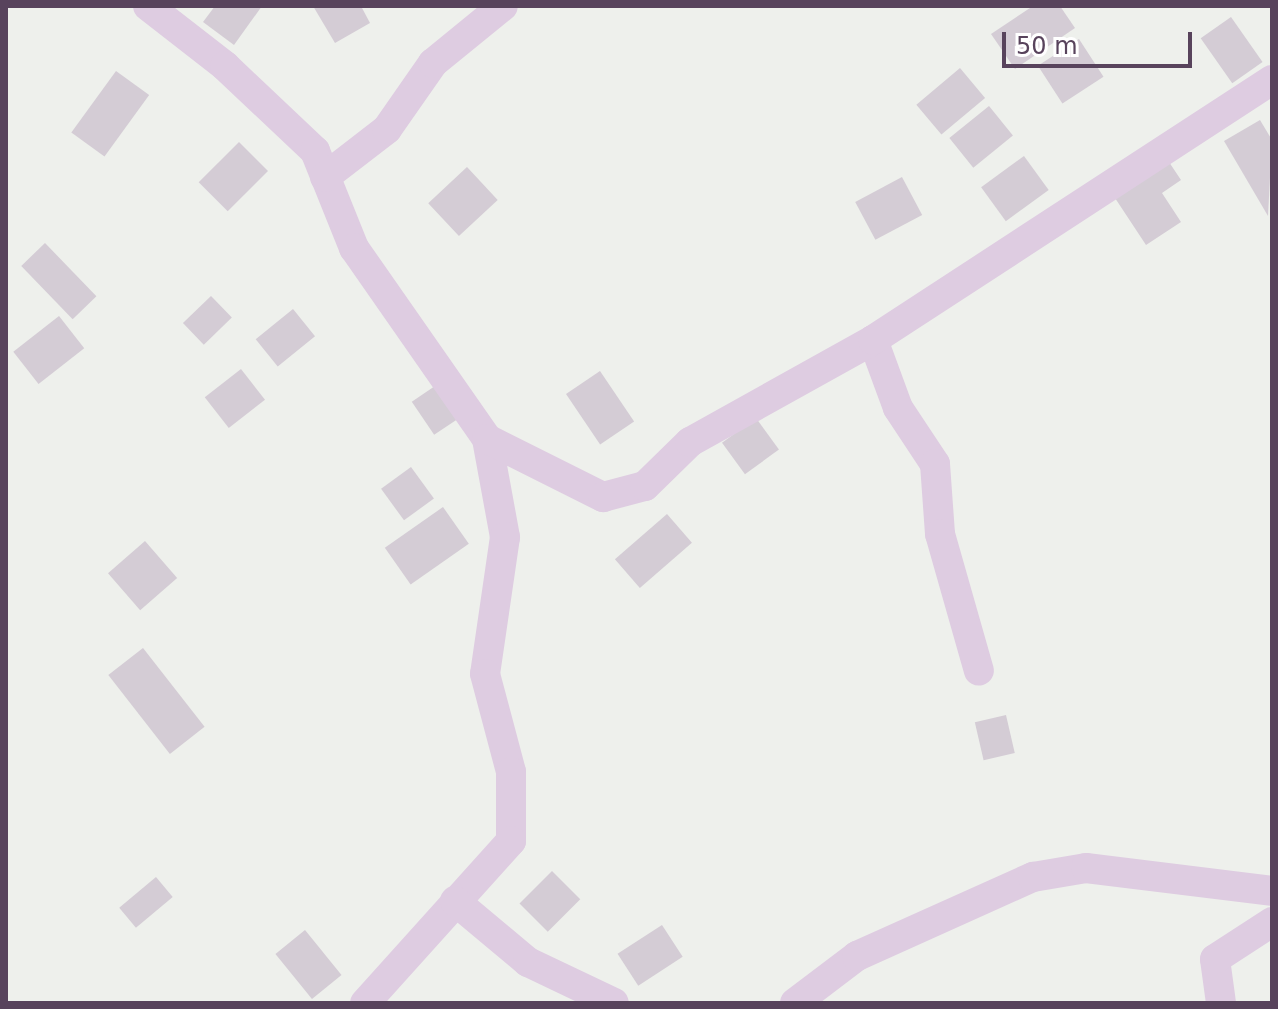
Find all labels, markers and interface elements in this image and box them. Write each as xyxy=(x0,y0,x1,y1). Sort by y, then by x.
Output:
scale bar xyxy=(1006,16,1196,66)
text: 50 m xyxy=(1016,32,1078,60)

